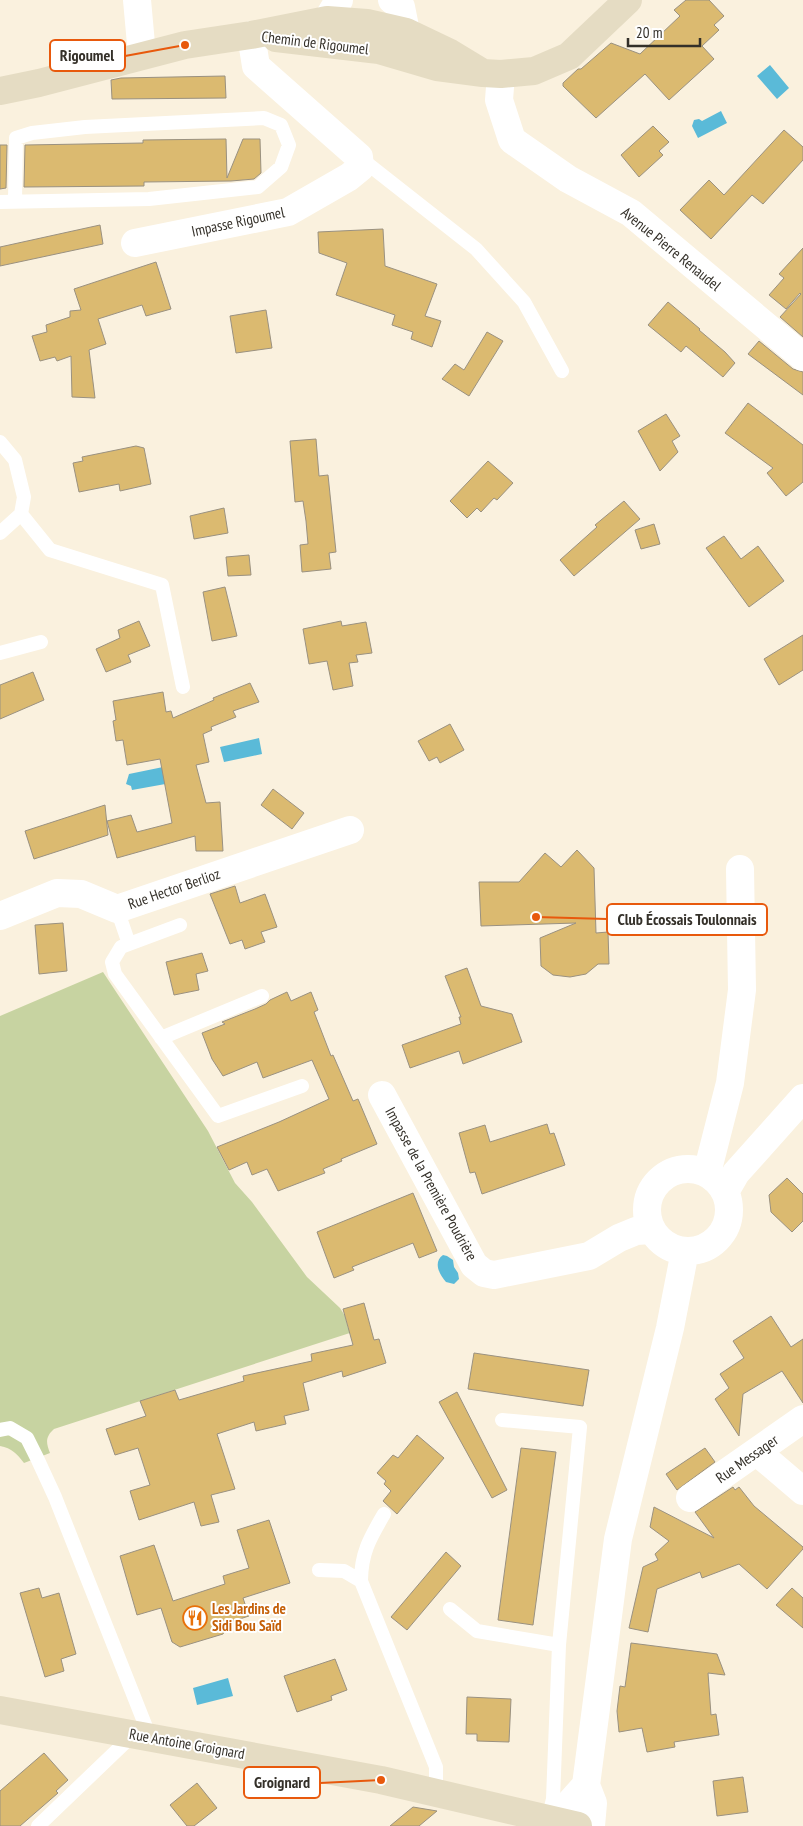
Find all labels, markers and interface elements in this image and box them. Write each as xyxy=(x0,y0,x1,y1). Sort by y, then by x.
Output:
scale bar xyxy=(628,15,700,47)
text: 20 m xyxy=(636,23,662,42)
street label: Chemin de Rigoumel xyxy=(260,27,370,59)
callout: Rigoumel xyxy=(50,40,125,71)
text: Rigoumel xyxy=(60,45,114,65)
street label: Impasse Rigoumel xyxy=(190,202,287,241)
street label: Avenue Pierre Renaudel xyxy=(618,203,725,295)
street label: Rue Hector Berlioz xyxy=(125,864,222,913)
callout: Club Écossais Toulonnais xyxy=(607,904,767,935)
text: Club Écossais Toulonnais xyxy=(617,909,757,929)
street label: Impasse de la Première Poudrière xyxy=(381,1104,482,1264)
street label: Rue Messager xyxy=(712,1430,782,1487)
place label: Les Jardins de Sidi Bou Saïd xyxy=(212,1599,286,1635)
restaurant icon: Les Jardins de Sidi Bou Saïd xyxy=(182,1605,208,1631)
street label: Rue Antoine Groignard xyxy=(128,1724,246,1763)
callout: Groignard xyxy=(244,1767,320,1798)
text: Groignard xyxy=(254,1772,310,1792)

